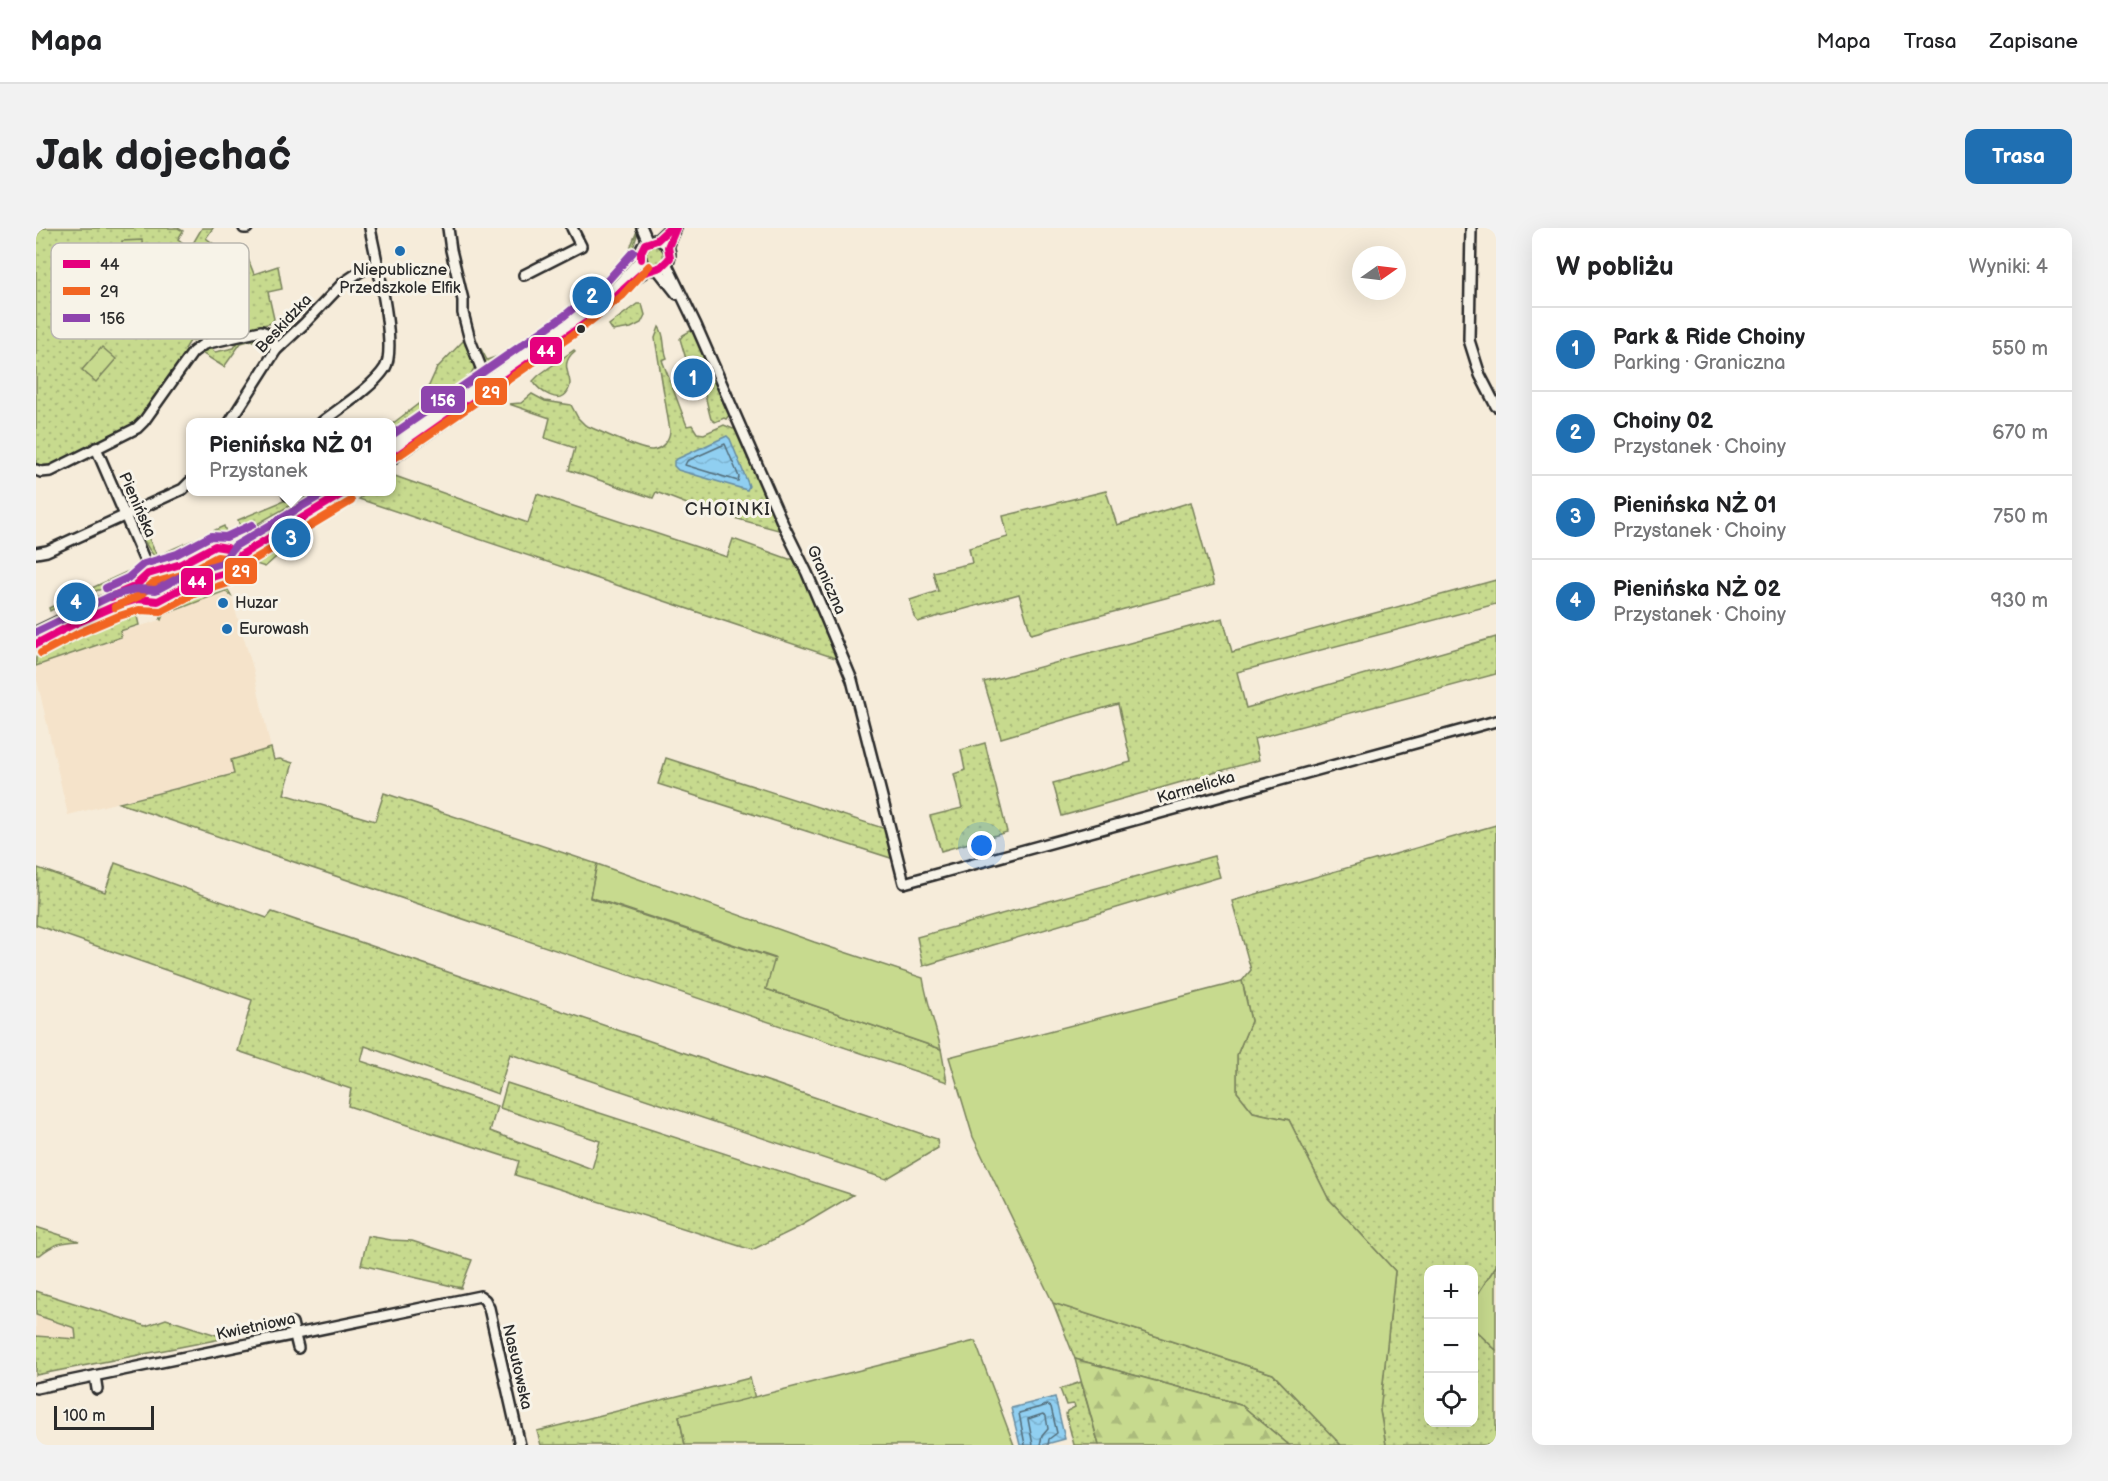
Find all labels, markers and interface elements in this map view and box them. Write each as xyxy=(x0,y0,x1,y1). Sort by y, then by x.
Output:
text: Mapa xyxy=(30,25,102,58)
text: Mapa xyxy=(1817,29,1871,54)
text: Trasa xyxy=(1904,29,1957,54)
text: Zapisane xyxy=(1990,29,2078,54)
button: Trasa xyxy=(1965,129,2072,184)
text: Jak dojechać xyxy=(36,131,291,182)
legend xyxy=(51,243,249,339)
marker: Niepubliczne Przedszkole Elfik xyxy=(393,244,407,258)
north arrow xyxy=(1352,246,1406,300)
text: W pobliżu xyxy=(1556,252,1674,283)
text: Wyniki: 4 xyxy=(1969,255,2048,279)
text: 44 xyxy=(100,256,120,275)
place label: Niepubliczne Przedszkole Elfik xyxy=(339,261,461,298)
pin: 2 xyxy=(572,274,612,318)
text: 29 xyxy=(100,283,119,302)
street label: Beskidzka xyxy=(252,291,316,357)
text: 156 xyxy=(100,310,125,329)
unlabelled marker xyxy=(575,323,587,335)
text: Park & Ride Choiny xyxy=(1613,324,1805,351)
line badge: 44 xyxy=(529,336,563,365)
text: 1 xyxy=(1571,337,1580,361)
text: 550 m xyxy=(1991,337,2048,361)
text: 44 xyxy=(537,343,556,362)
text: Parking · Graniczna xyxy=(1613,351,1786,375)
pin: 1 xyxy=(674,356,712,400)
line badge: 29 xyxy=(474,377,508,406)
text: 29 xyxy=(482,384,500,403)
line badge: 156 xyxy=(420,385,466,414)
text: 156 xyxy=(430,392,456,411)
text: Choiny 02 xyxy=(1613,408,1713,435)
popup xyxy=(186,418,396,496)
text: 2 xyxy=(1570,421,1581,445)
text: 670 m xyxy=(1992,421,2048,445)
text: Pienińska NŻ 01 xyxy=(209,432,373,459)
text: Przystanek · Choiny xyxy=(1613,435,1786,459)
text: Przystanek xyxy=(209,459,307,483)
street label: Pienińska xyxy=(114,469,160,541)
text: Pienińska NŻ 01 xyxy=(1613,492,1777,519)
district label: CHOINKI xyxy=(685,499,771,520)
text: 3 xyxy=(1570,505,1581,529)
text: 750 m xyxy=(1993,505,2048,529)
pin: 3 xyxy=(272,516,310,560)
text: Przystanek · Choiny xyxy=(1613,519,1786,543)
street label: Graniczna xyxy=(802,543,850,617)
line badge: 29 xyxy=(224,557,258,585)
text: 29 xyxy=(232,563,250,582)
line badge: 44 xyxy=(180,567,214,596)
text: 44 xyxy=(188,574,207,593)
text: Pienińska NŻ 02 xyxy=(1613,576,1781,603)
pin: 4 xyxy=(56,580,96,625)
text: 4 xyxy=(1570,589,1581,613)
text: 930 m xyxy=(1990,589,2048,613)
place label: Huzar xyxy=(235,594,278,613)
marker: Huzar xyxy=(216,596,230,610)
text: Przystanek · Choiny xyxy=(1613,603,1786,627)
place label: Eurowash xyxy=(239,620,309,639)
marker: Eurowash xyxy=(220,622,234,636)
street label: Karmelicka xyxy=(1155,768,1237,808)
your location xyxy=(967,831,996,860)
map controls xyxy=(1424,1265,1478,1427)
button: + xyxy=(1424,1265,1478,1319)
street label: Kwietniowa xyxy=(215,1309,297,1345)
button: − xyxy=(1424,1319,1478,1373)
street label: Nasutowska xyxy=(498,1323,536,1411)
button: locate xyxy=(1424,1373,1478,1427)
scale bar xyxy=(54,1403,154,1430)
text: 100 m xyxy=(63,1407,106,1426)

